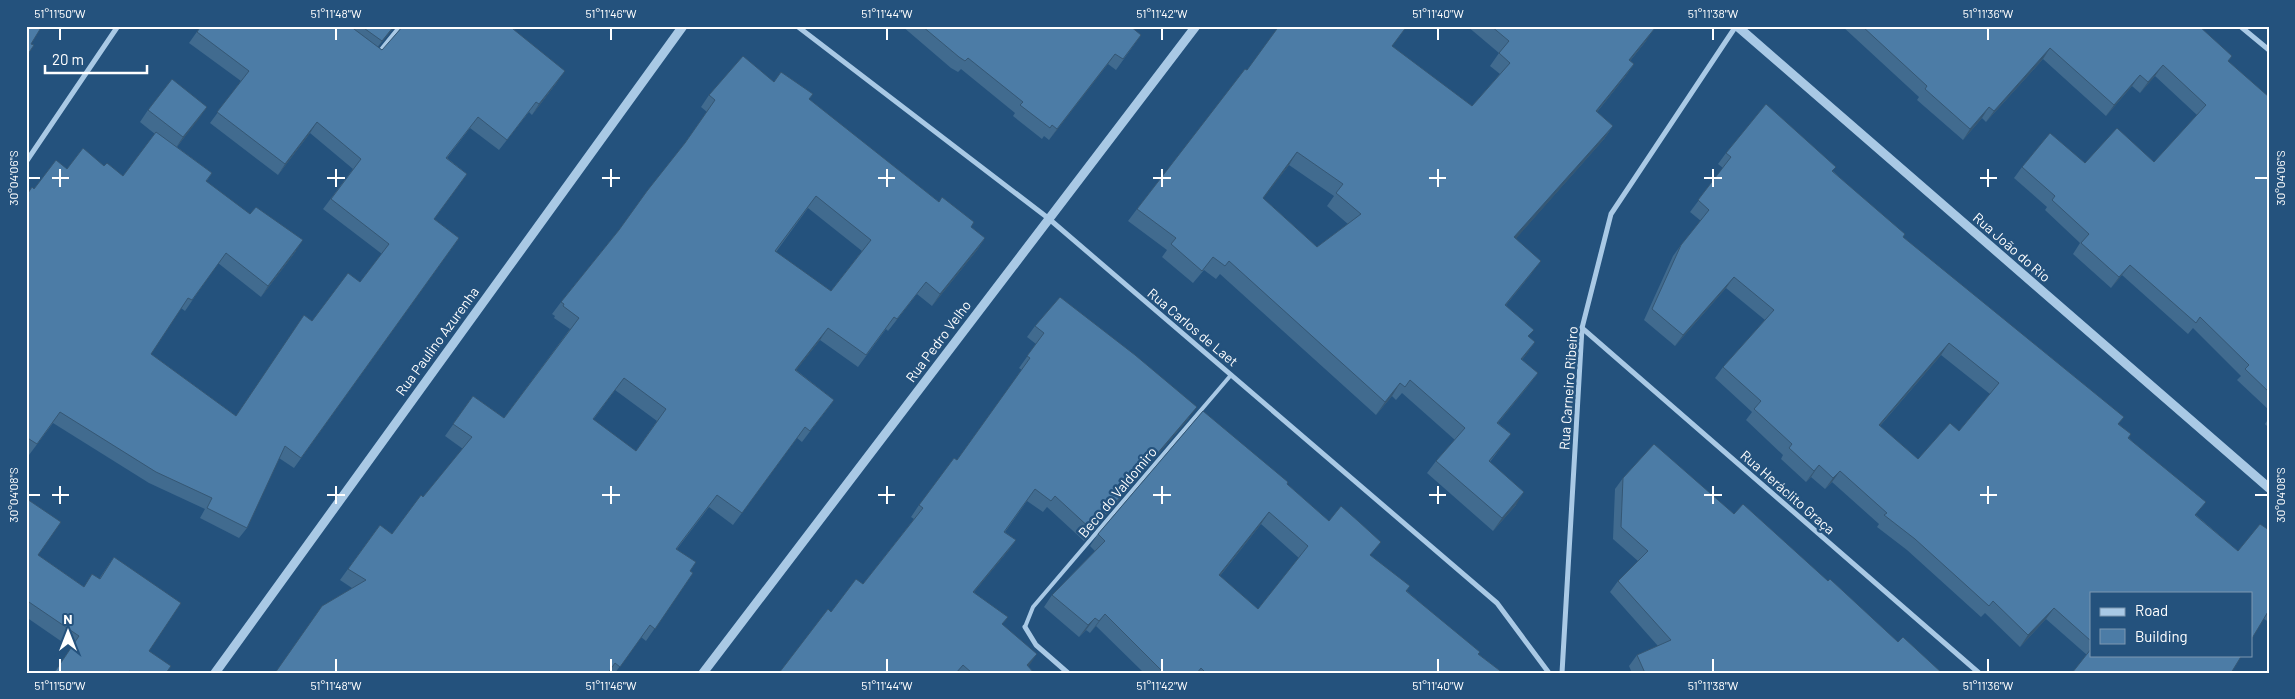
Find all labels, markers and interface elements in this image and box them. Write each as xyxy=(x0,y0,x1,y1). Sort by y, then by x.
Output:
text: 51°11'50"W xyxy=(34,6,86,20)
text: 51°11'48"W xyxy=(310,6,362,20)
text: 51°11'46"W xyxy=(585,6,637,20)
text: 51°11'44"W xyxy=(861,6,913,20)
text: 51°11'42"W xyxy=(1136,6,1188,20)
text: 51°11'40"W xyxy=(1412,6,1464,20)
text: 51°11'38"W xyxy=(1688,6,1739,20)
text: 51°11'36"W xyxy=(1963,6,2014,20)
scale bar xyxy=(45,42,148,74)
text: 20 m xyxy=(52,50,84,68)
text: 30°04'06"S xyxy=(6,150,20,206)
text: 30°04'06"S xyxy=(2273,150,2287,206)
street label: Rua João do Rio xyxy=(1970,209,2054,285)
street label: Rua Paulino Azurenha xyxy=(392,283,482,399)
street label: Rua Carlos de Laet xyxy=(1144,284,1242,370)
street label: Rua Pedro Velho xyxy=(902,297,974,385)
street label: Rua Carneiro Ribeiro xyxy=(1555,326,1581,450)
street label: Beco do Valdomiro xyxy=(1074,443,1160,541)
street label: Rua Heráclito Graça xyxy=(1737,446,1839,538)
text: 30°04'08"S xyxy=(6,467,20,523)
text: 30°04'08"S xyxy=(2273,467,2287,523)
legend xyxy=(2090,592,2252,656)
text: Road xyxy=(2135,601,2168,619)
north arrow xyxy=(42,606,92,656)
text: N xyxy=(63,610,73,627)
text: Building xyxy=(2135,627,2188,645)
text: 51°11'50"W xyxy=(34,678,86,692)
text: 51°11'48"W xyxy=(310,678,362,692)
text: 51°11'46"W xyxy=(585,678,637,692)
text: 51°11'44"W xyxy=(861,678,913,692)
text: 51°11'42"W xyxy=(1136,678,1188,692)
text: 51°11'40"W xyxy=(1412,678,1464,692)
text: 51°11'38"W xyxy=(1688,678,1739,692)
text: 51°11'36"W xyxy=(1963,678,2014,692)

